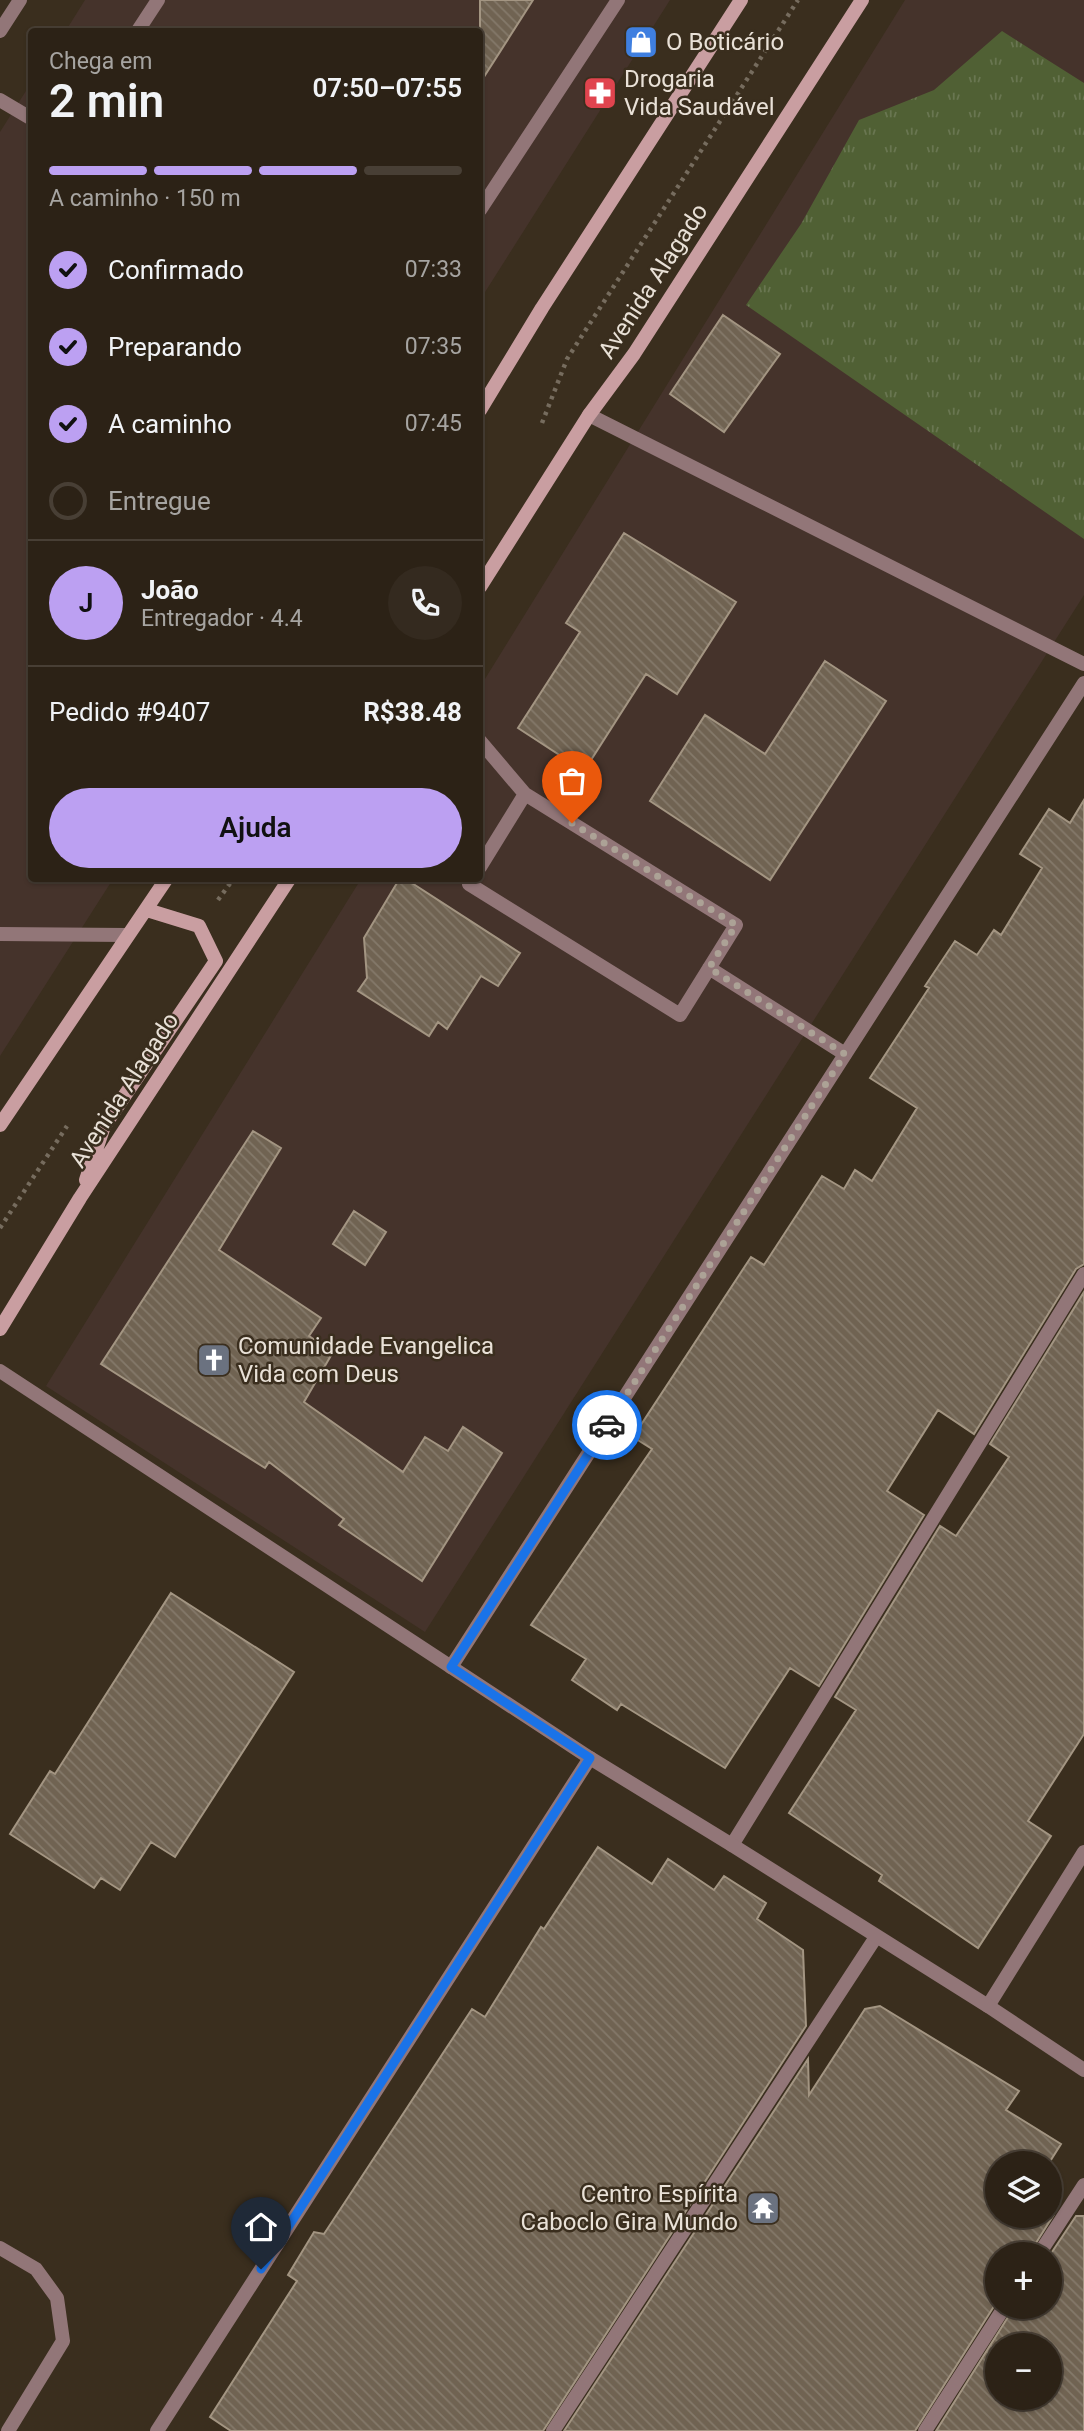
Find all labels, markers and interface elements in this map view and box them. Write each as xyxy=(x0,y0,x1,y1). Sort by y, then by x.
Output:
shop icon: O Boticário xyxy=(622,23,660,61)
place label: O Boticário xyxy=(666,28,784,56)
text: Chega em xyxy=(49,48,152,75)
place label: Drogaria Vida Saudável xyxy=(624,65,775,121)
text: 07:50–07:55 xyxy=(312,73,462,103)
text: 2 min xyxy=(49,74,164,128)
pharmacy icon: Drogaria Vida Saudável xyxy=(581,74,619,112)
text: A caminho · 150 m xyxy=(49,185,241,212)
street label: Avenida Alagado xyxy=(592,198,714,364)
icon: check xyxy=(49,251,87,289)
text: Confirmado xyxy=(108,255,244,285)
text: 07:33 xyxy=(405,256,462,283)
icon: check xyxy=(49,328,87,366)
text: Preparando xyxy=(108,332,242,362)
text: 07:35 xyxy=(405,333,462,360)
icon: check xyxy=(49,405,87,443)
text: A caminho xyxy=(108,409,232,439)
text: 07:45 xyxy=(405,410,462,437)
text: Entregue xyxy=(108,486,211,516)
button: phone xyxy=(388,566,462,640)
text: João xyxy=(141,575,199,605)
text: J xyxy=(79,588,93,618)
text: Entregador · 4.4 xyxy=(141,605,303,632)
text: Pedido #9407 xyxy=(49,697,210,727)
text: R$38.48 xyxy=(363,697,462,727)
pin xyxy=(542,751,602,823)
icon: bag xyxy=(553,762,591,800)
button: Ajuda xyxy=(49,788,462,868)
street label: Avenida Alagado xyxy=(63,1007,185,1173)
place label: Comunidade Evangelica Vida com Deus xyxy=(238,1332,494,1388)
church icon: Comunidade Evangelica Vida com Deus xyxy=(195,1341,233,1379)
courier xyxy=(572,1390,642,1460)
icon: car xyxy=(588,1406,626,1444)
map controls xyxy=(985,2151,1062,2410)
button: layers xyxy=(985,2151,1062,2228)
place label: Centro Espírita Caboclo Gira Mundo xyxy=(521,2180,738,2236)
temple icon: Centro Espírita Caboclo Gira Mundo xyxy=(744,2189,782,2227)
pin xyxy=(231,2197,291,2269)
icon: home xyxy=(242,2208,280,2246)
button: + xyxy=(985,2242,1062,2319)
button: − xyxy=(985,2333,1062,2410)

